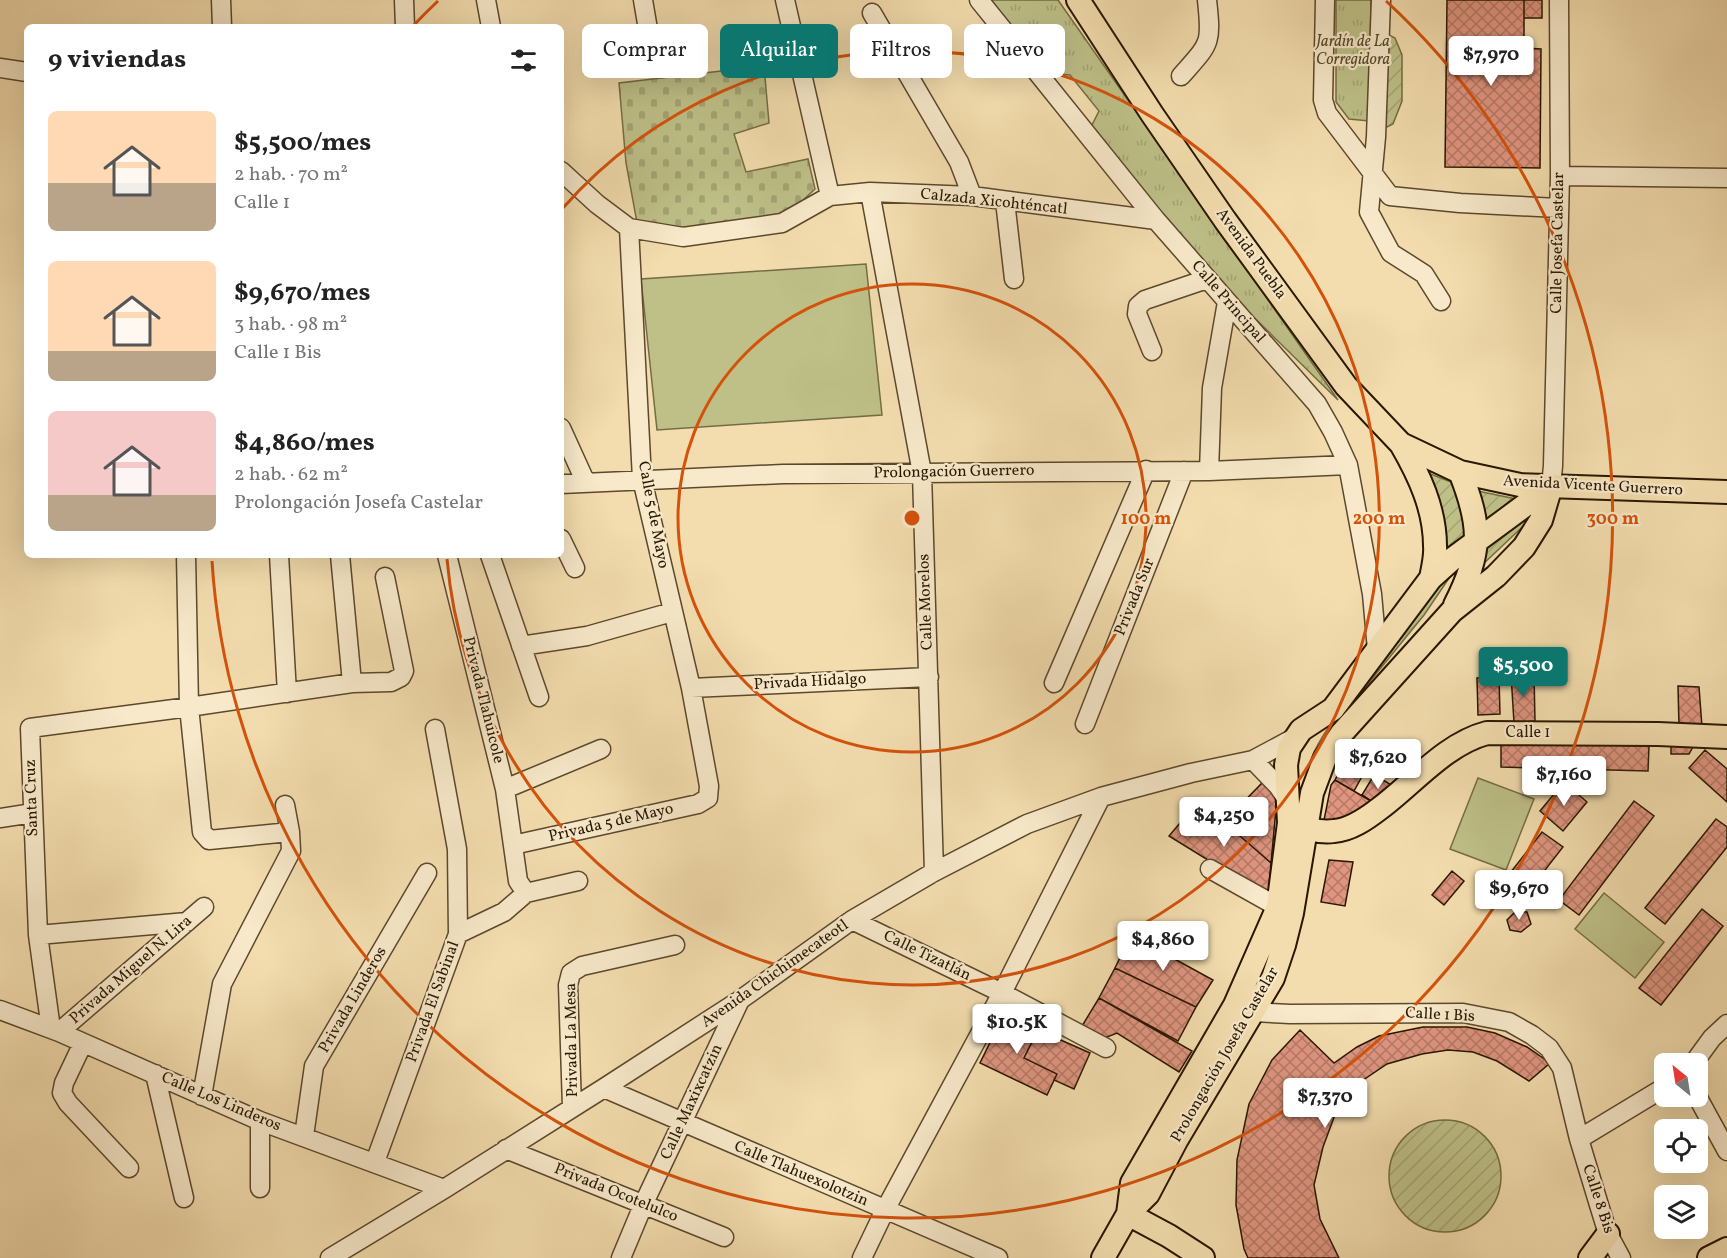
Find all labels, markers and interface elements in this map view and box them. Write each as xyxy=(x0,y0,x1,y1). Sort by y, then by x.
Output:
chip: Comprar xyxy=(582,24,708,78)
chip: Alquilar xyxy=(720,24,838,78)
chip: Filtros xyxy=(850,24,952,78)
chip: Nuevo xyxy=(964,24,1065,78)
park label: Jardín de La Corregidora xyxy=(1314,31,1390,71)
pin: $7,970 xyxy=(1442,36,1540,87)
text: $7,970 xyxy=(1463,41,1519,69)
text: 9 viviendas xyxy=(48,42,186,78)
icon: filters xyxy=(507,44,540,77)
text: $5,500/mes xyxy=(234,125,371,161)
icon: home xyxy=(96,135,168,207)
text: 2 hab. · 70 m² xyxy=(234,161,348,189)
street label: Calle Josefa Castelar xyxy=(1546,172,1570,314)
street label: Calzada Xicohténcatl xyxy=(919,183,1069,221)
text: Calle 1 xyxy=(234,189,290,217)
street label: Avenida Puebla xyxy=(1210,204,1292,304)
street label: Calle Principal xyxy=(1186,256,1270,348)
text: $9,670/mes xyxy=(234,275,371,311)
icon: home xyxy=(96,285,168,357)
text: 3 hab. · 98 m² xyxy=(234,311,347,339)
text: Calle 1 Bis xyxy=(234,339,321,367)
text: $4,860/mes xyxy=(234,425,375,461)
icon: home xyxy=(96,435,168,507)
street label: Calle 5 de Mayo xyxy=(632,459,674,571)
street label: Prolongación Guerrero xyxy=(873,460,1035,484)
text: 2 hab. · 62 m² xyxy=(234,461,348,489)
street label: Avenida Vicente Guerrero xyxy=(1502,470,1684,502)
text: Prolongación Josefa Castelar xyxy=(234,489,483,517)
text: 100 m xyxy=(1121,507,1171,532)
text: 200 m xyxy=(1353,507,1405,532)
text: 300 m xyxy=(1587,507,1639,532)
centre of rings xyxy=(902,508,922,528)
street label: Calle Morelos xyxy=(913,553,939,651)
street label: Privada Sur xyxy=(1109,555,1161,639)
street label: Privada Tlahuicole xyxy=(457,634,509,766)
pin: $5,500 xyxy=(1474,647,1572,698)
text: $5,500 xyxy=(1493,652,1553,680)
street label: Privada Hidalgo xyxy=(753,668,867,696)
street label: Calle 1 xyxy=(1506,722,1550,744)
pin: $7,620 xyxy=(1329,739,1427,790)
text: $7,620 xyxy=(1349,744,1407,772)
pin: $7,160 xyxy=(1515,756,1613,807)
street label: Santa Cruz xyxy=(20,759,44,837)
text: $7,160 xyxy=(1536,761,1592,789)
pin: $4,250 xyxy=(1175,797,1273,848)
street label: Privada 5 de Mayo xyxy=(546,798,676,848)
text: $4,250 xyxy=(1193,802,1255,830)
pin: $9,670 xyxy=(1470,870,1568,921)
text: $9,670 xyxy=(1489,875,1549,903)
street label: Privada Miguel N. Lira xyxy=(65,910,197,1030)
street label: Avenida Chichimecateotl xyxy=(697,915,853,1033)
pin: $4,860 xyxy=(1114,921,1212,972)
street label: Calle Tizatlán xyxy=(879,925,975,987)
text: $4,860 xyxy=(1131,926,1195,954)
street label: Privada El Sabinal xyxy=(401,938,465,1066)
street label: Privada Linderos xyxy=(314,943,392,1057)
street label: Prolongación Josefa Castelar xyxy=(1166,963,1284,1147)
street label: Privada La Mesa xyxy=(560,983,584,1097)
street label: Calle 1 Bis xyxy=(1405,1002,1476,1028)
pin: $10.5K xyxy=(968,1004,1066,1055)
text: $10.5K xyxy=(986,1009,1048,1037)
street label: Calle Maxixcatzin xyxy=(656,1040,728,1164)
north arrow xyxy=(1654,1053,1708,1107)
map controls xyxy=(1654,1053,1708,1239)
street label: Calle Los Linderos xyxy=(158,1067,284,1137)
pin: $7,370 xyxy=(1276,1078,1374,1129)
text: $7,370 xyxy=(1297,1083,1353,1111)
button: locate xyxy=(1654,1119,1708,1173)
street label: Calle Tlahuexolotzin xyxy=(730,1136,872,1212)
street label: Privada Ocotelulco xyxy=(551,1158,681,1228)
street label: Calle 8 Bis xyxy=(1576,1161,1620,1237)
button: layers xyxy=(1654,1185,1708,1239)

